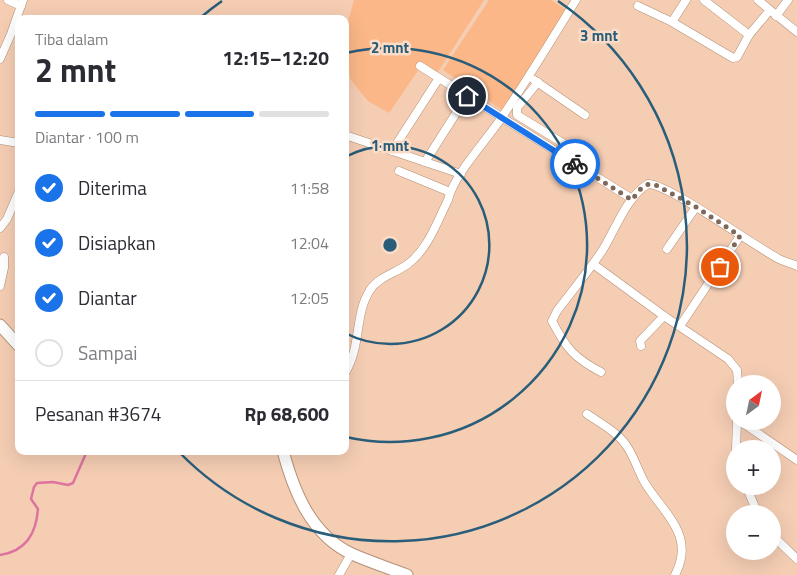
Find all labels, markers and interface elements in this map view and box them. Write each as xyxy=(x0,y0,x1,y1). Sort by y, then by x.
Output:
text: 3 mnt xyxy=(580,24,619,47)
text: Tiba dalam xyxy=(35,27,108,51)
text: 2 mnt xyxy=(371,36,410,59)
text: 12:15–12:20 xyxy=(222,43,329,72)
text: 2 mnt xyxy=(35,46,116,94)
pin xyxy=(446,75,488,117)
icon: home xyxy=(453,82,481,110)
text: Diantar · 100 m xyxy=(35,125,139,149)
text: 1 mnt xyxy=(371,134,410,157)
courier xyxy=(550,139,600,189)
icon: bike xyxy=(561,150,589,178)
text: Diterima xyxy=(78,173,147,202)
icon: check xyxy=(35,174,63,202)
text: 11:58 xyxy=(290,176,329,200)
text: Disiapkan xyxy=(78,228,156,257)
icon: check xyxy=(35,229,63,257)
text: 12:04 xyxy=(290,231,329,255)
centre of rings xyxy=(381,236,399,254)
pin xyxy=(699,246,741,288)
icon: bag xyxy=(706,253,734,281)
text: Diantar xyxy=(78,283,137,312)
icon: check xyxy=(35,284,63,312)
text: 12:05 xyxy=(290,286,329,310)
text: Sampai xyxy=(78,338,137,367)
north arrow xyxy=(726,375,781,430)
map controls xyxy=(726,375,781,560)
text: Pesanan #3674 xyxy=(35,399,161,428)
text: Rp 68,600 xyxy=(245,399,329,428)
button: + xyxy=(726,440,781,495)
button: − xyxy=(726,505,781,560)

